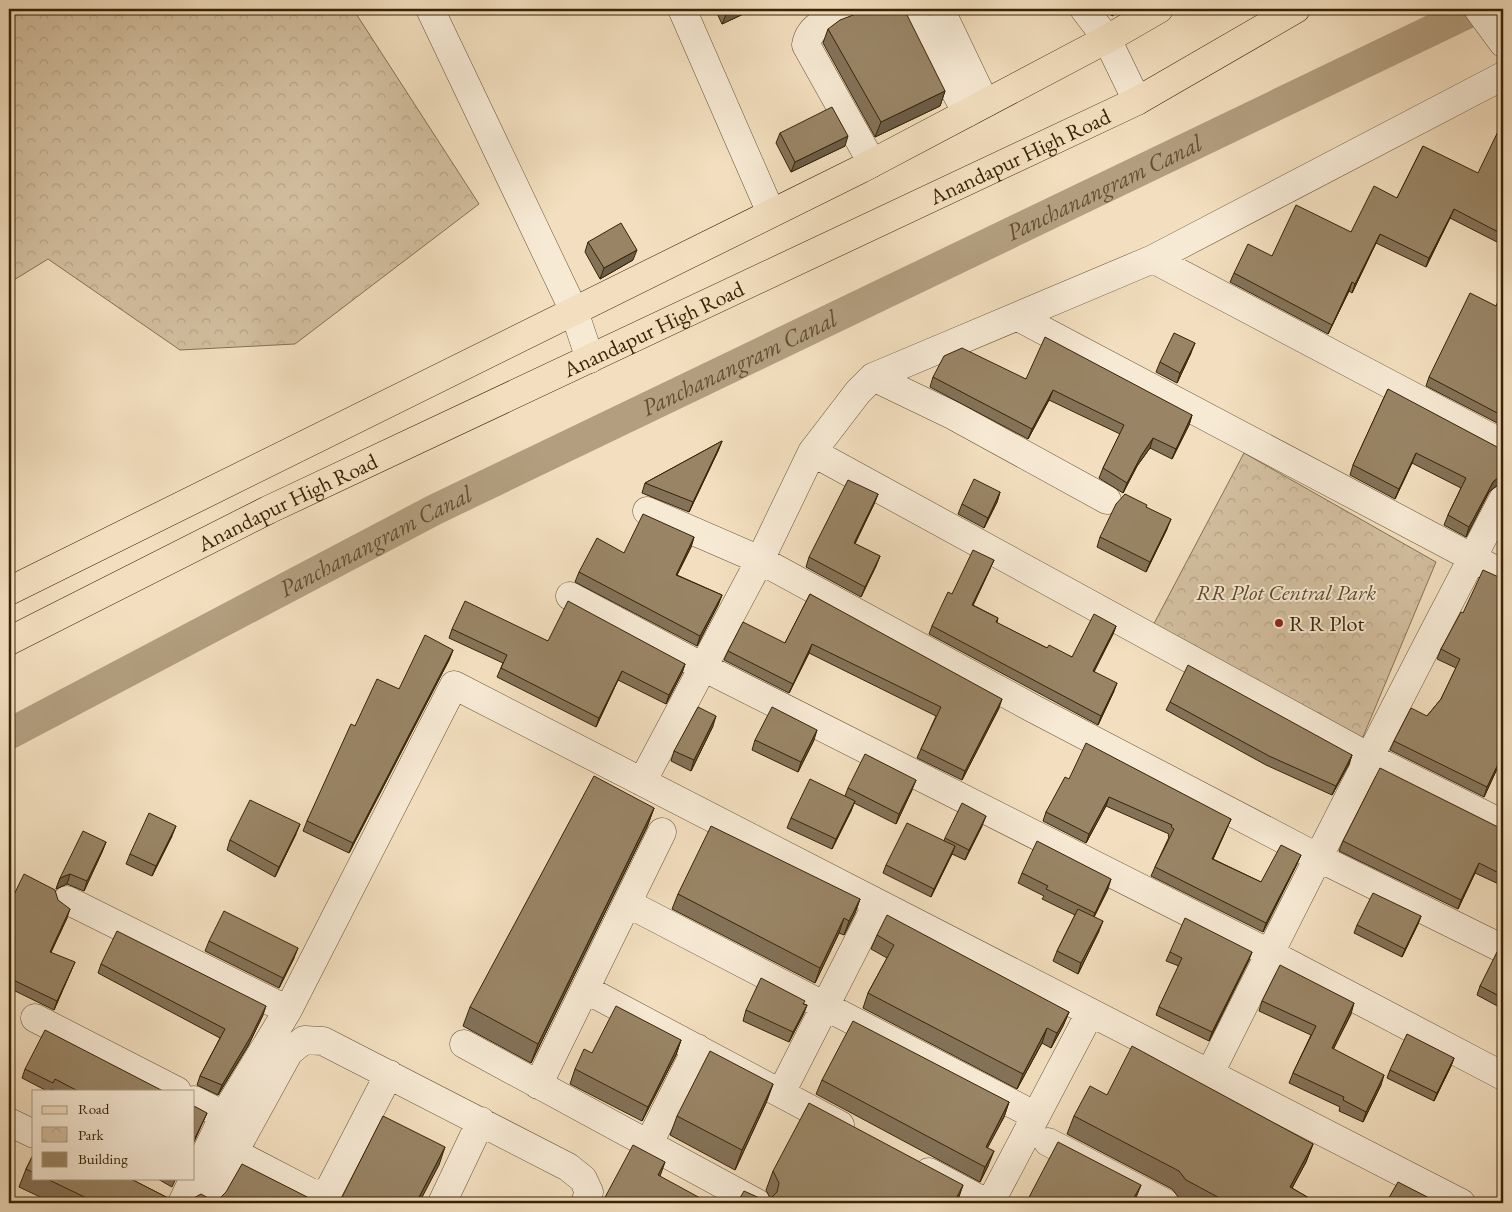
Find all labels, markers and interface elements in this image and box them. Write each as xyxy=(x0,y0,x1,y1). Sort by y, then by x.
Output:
street label: Anandapur High Road xyxy=(924,101,1116,212)
water label: Panchanangram Canal xyxy=(1001,127,1208,248)
street label: Anandapur High Road xyxy=(557,274,749,385)
water label: Panchanangram Canal xyxy=(636,302,843,423)
street label: Anandapur High Road xyxy=(192,446,383,559)
water label: Panchanangram Canal xyxy=(273,478,478,604)
park label: RR Plot Central Park xyxy=(1196,578,1376,607)
place label: R R Plot xyxy=(1289,609,1364,638)
marker: R R Plot xyxy=(1273,617,1285,629)
legend xyxy=(32,1090,195,1180)
text: Road xyxy=(78,1099,110,1118)
text: Park xyxy=(78,1125,105,1144)
text: Building xyxy=(78,1149,128,1168)

